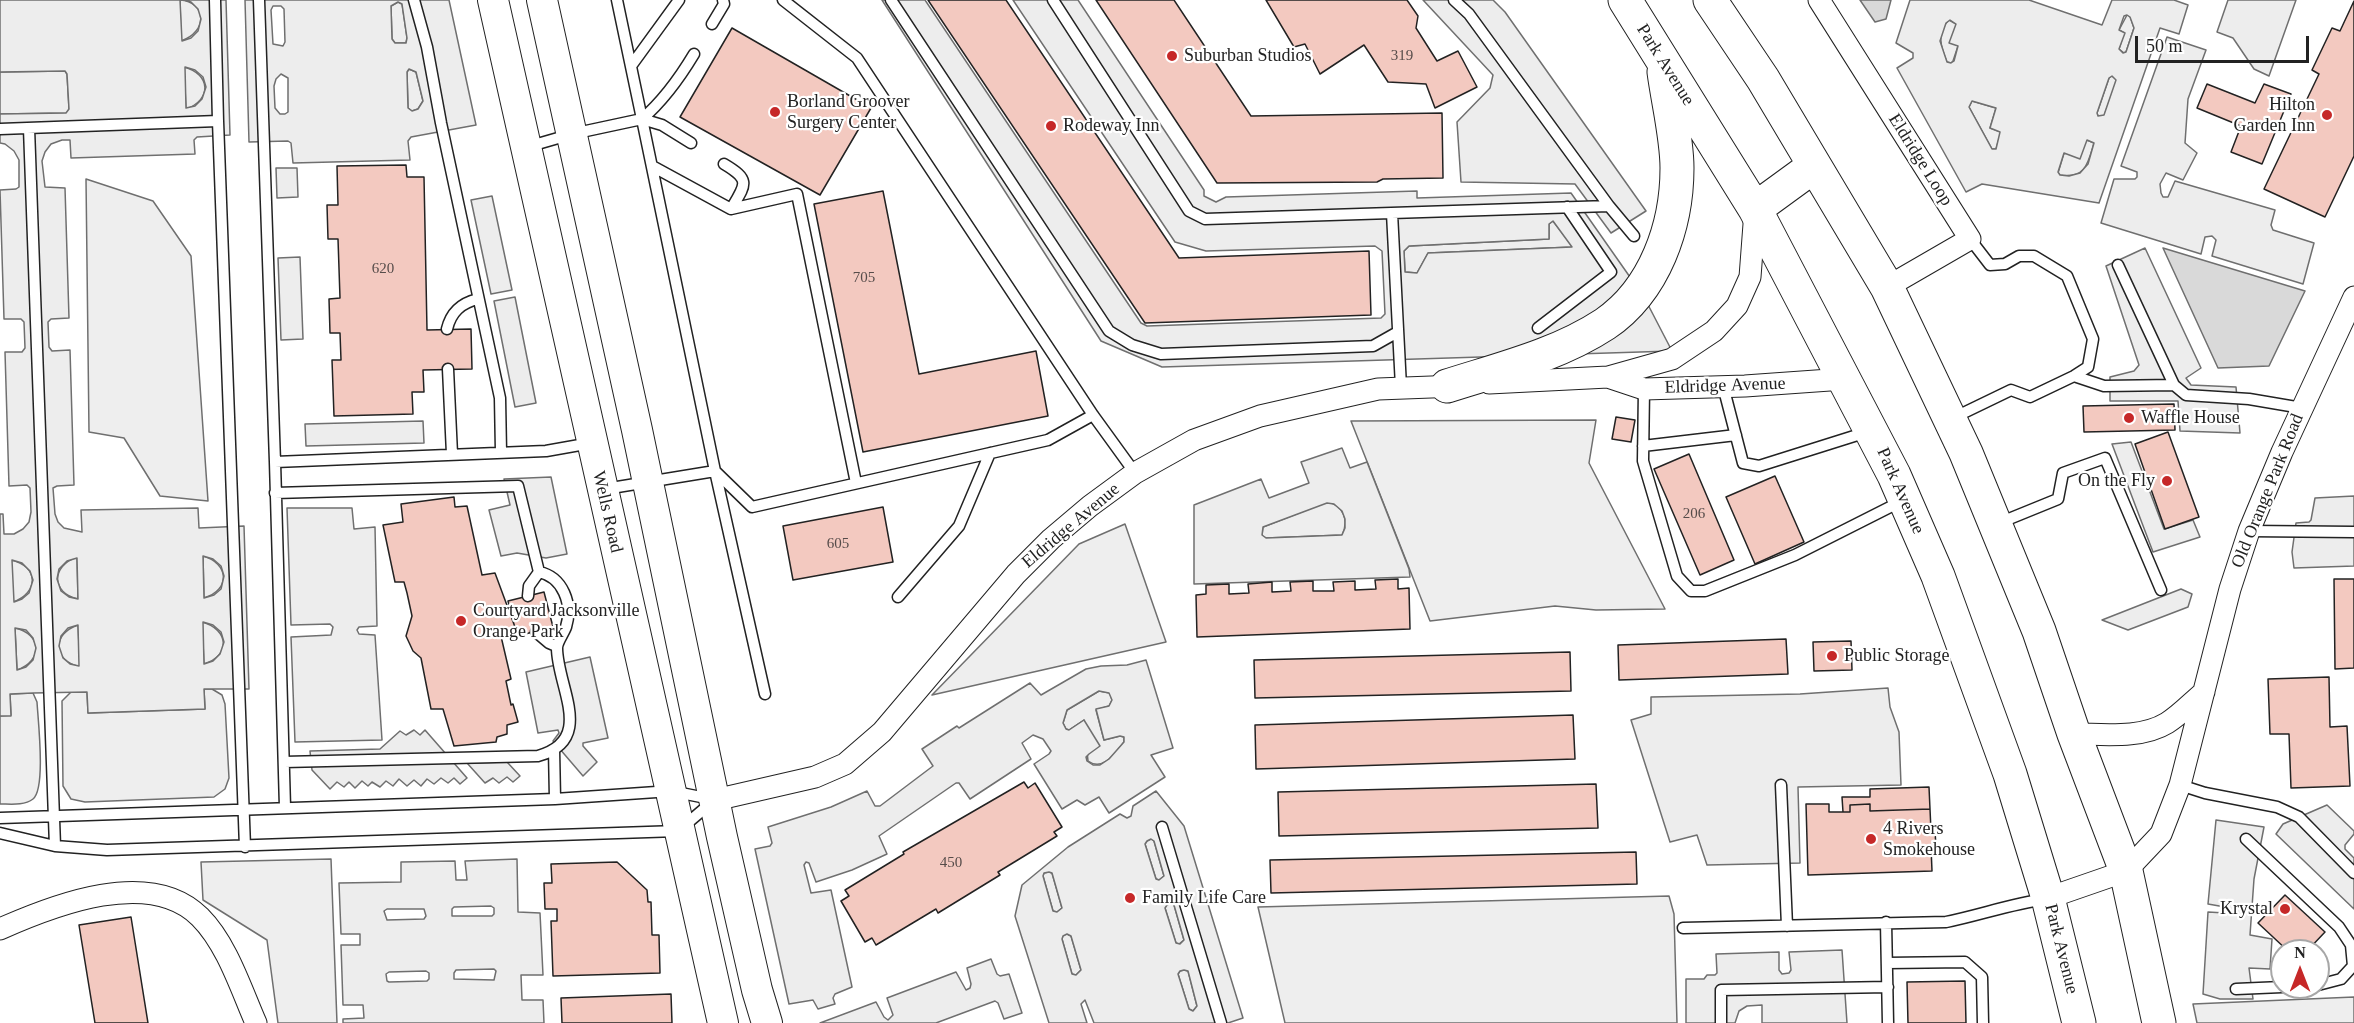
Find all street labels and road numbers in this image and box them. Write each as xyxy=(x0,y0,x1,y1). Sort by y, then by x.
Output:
street label: Park Avenue xyxy=(1631,20,1699,110)
street label: Eldridge Loop xyxy=(1883,110,1957,210)
street label: Eldridge Avenue xyxy=(1664,373,1786,399)
street label: Old Orange Park Road xyxy=(2227,411,2309,571)
street label: Park Avenue xyxy=(1871,445,1929,537)
street label: Wells Road xyxy=(587,469,627,555)
street label: Eldridge Avenue xyxy=(1018,479,1124,573)
street label: Park Avenue xyxy=(2039,902,2083,996)

